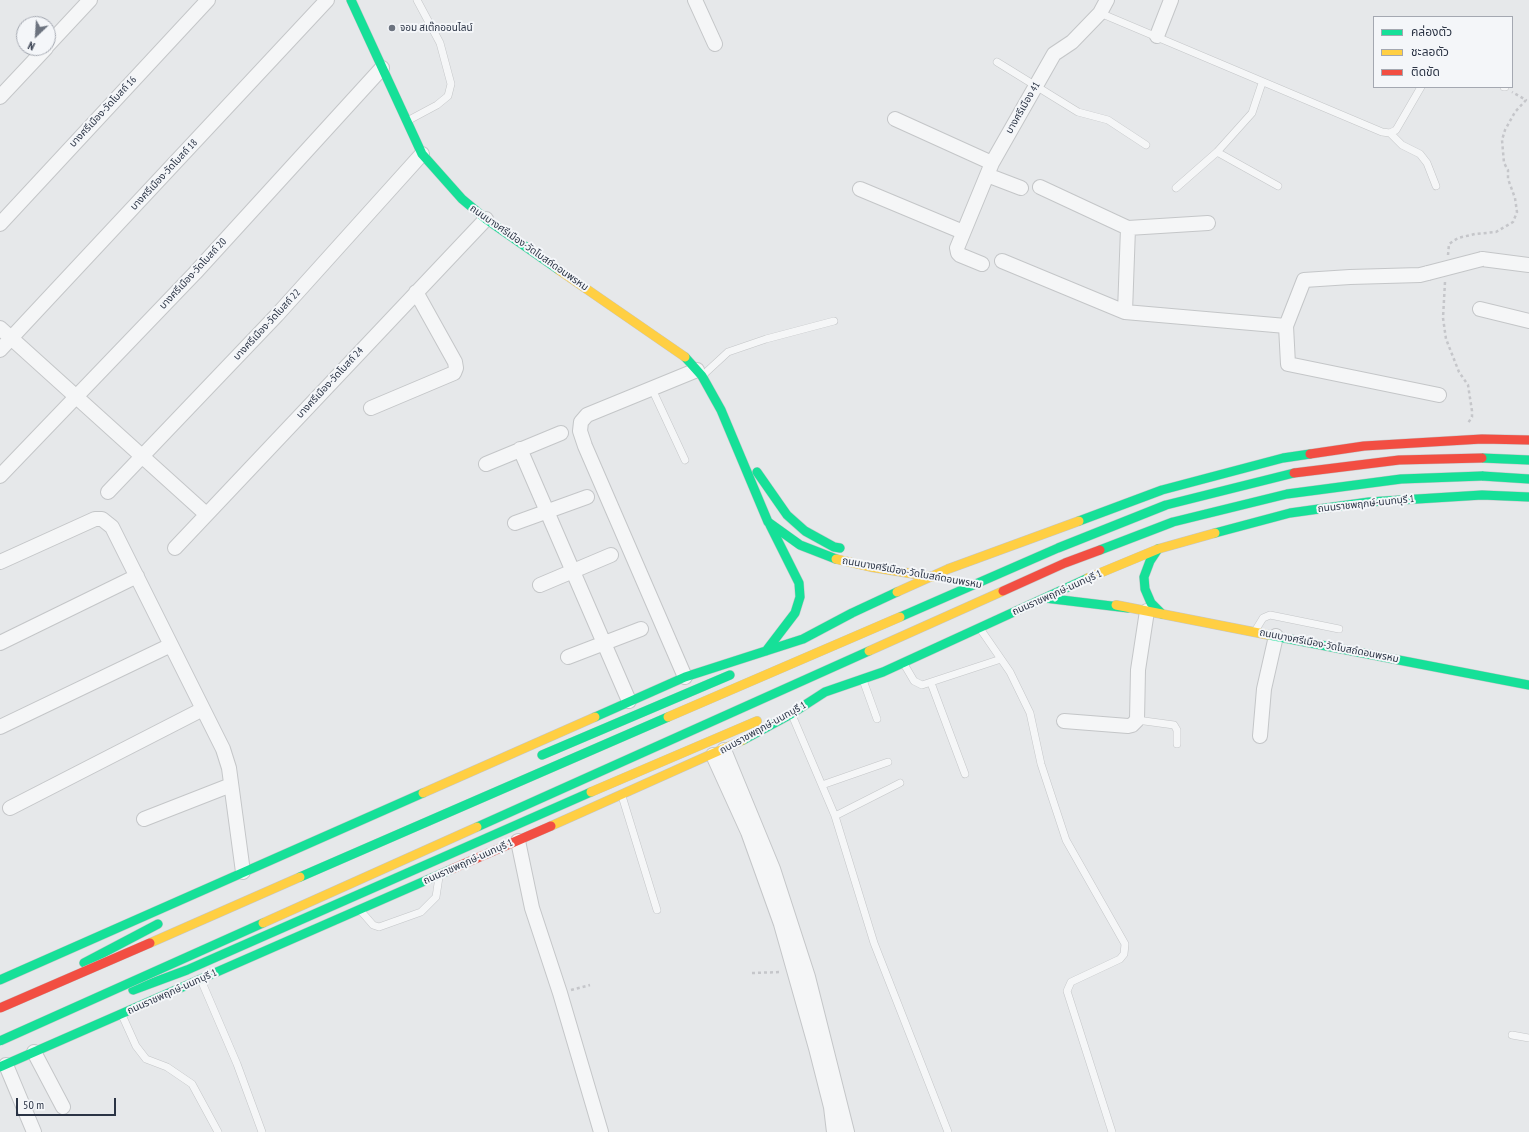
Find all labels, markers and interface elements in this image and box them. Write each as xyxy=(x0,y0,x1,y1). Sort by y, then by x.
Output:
north arrow xyxy=(16,16,56,56)
legend xyxy=(1373,16,1513,88)
place label: จอม สเต๊กออนไลน์ xyxy=(400,22,473,34)
marker: จอม สเต๊กออนไลน์ xyxy=(387,23,397,33)
text: คล่องตัว xyxy=(1411,24,1452,39)
text: N xyxy=(26,38,37,54)
text: ชะลอตัว xyxy=(1411,44,1449,59)
text: ติดขัด xyxy=(1411,64,1440,79)
street label: บางศรีเมือง-วัดโบสถ์ 16 xyxy=(67,74,139,150)
street label: บางศรีเมือง 41 xyxy=(1003,80,1043,136)
street label: บางศรีเมือง-วัดโบสถ์ 18 xyxy=(128,137,200,213)
street label: ถนนบางศรีเมือง-วัดโบสถ์ดอนพรหม xyxy=(468,202,590,294)
street label: บางศรีเมือง-วัดโบสถ์ 20 xyxy=(157,236,229,312)
street label: บางศรีเมือง-วัดโบสถ์ 22 xyxy=(231,287,303,363)
street label: บางศรีเมือง-วัดโบสถ์ 24 xyxy=(294,345,366,421)
street label: ถนนราชพฤกษ์-นนทบุรี 1 xyxy=(1317,493,1415,515)
street label: ถนนบางศรีเมือง-วัดโบสถ์ดอนพรหม xyxy=(841,555,983,591)
street label: ถนนราชพฤกษ์-นนทบุรี 1 xyxy=(1010,568,1104,618)
street label: ถนนบางศรีเมือง-วัดโบสถ์ดอนพรหม xyxy=(1258,627,1400,665)
street label: ถนนราชพฤกษ์-นนทบุรี 1 xyxy=(718,699,808,757)
street label: ถนนราชพฤกษ์-นนทบุรี 1 xyxy=(421,837,515,887)
street label: ถนนราชพฤกษ์-นนทบุรี 1 xyxy=(125,967,219,1017)
scale bar xyxy=(18,1090,118,1116)
text: 50 m xyxy=(23,1097,44,1112)

